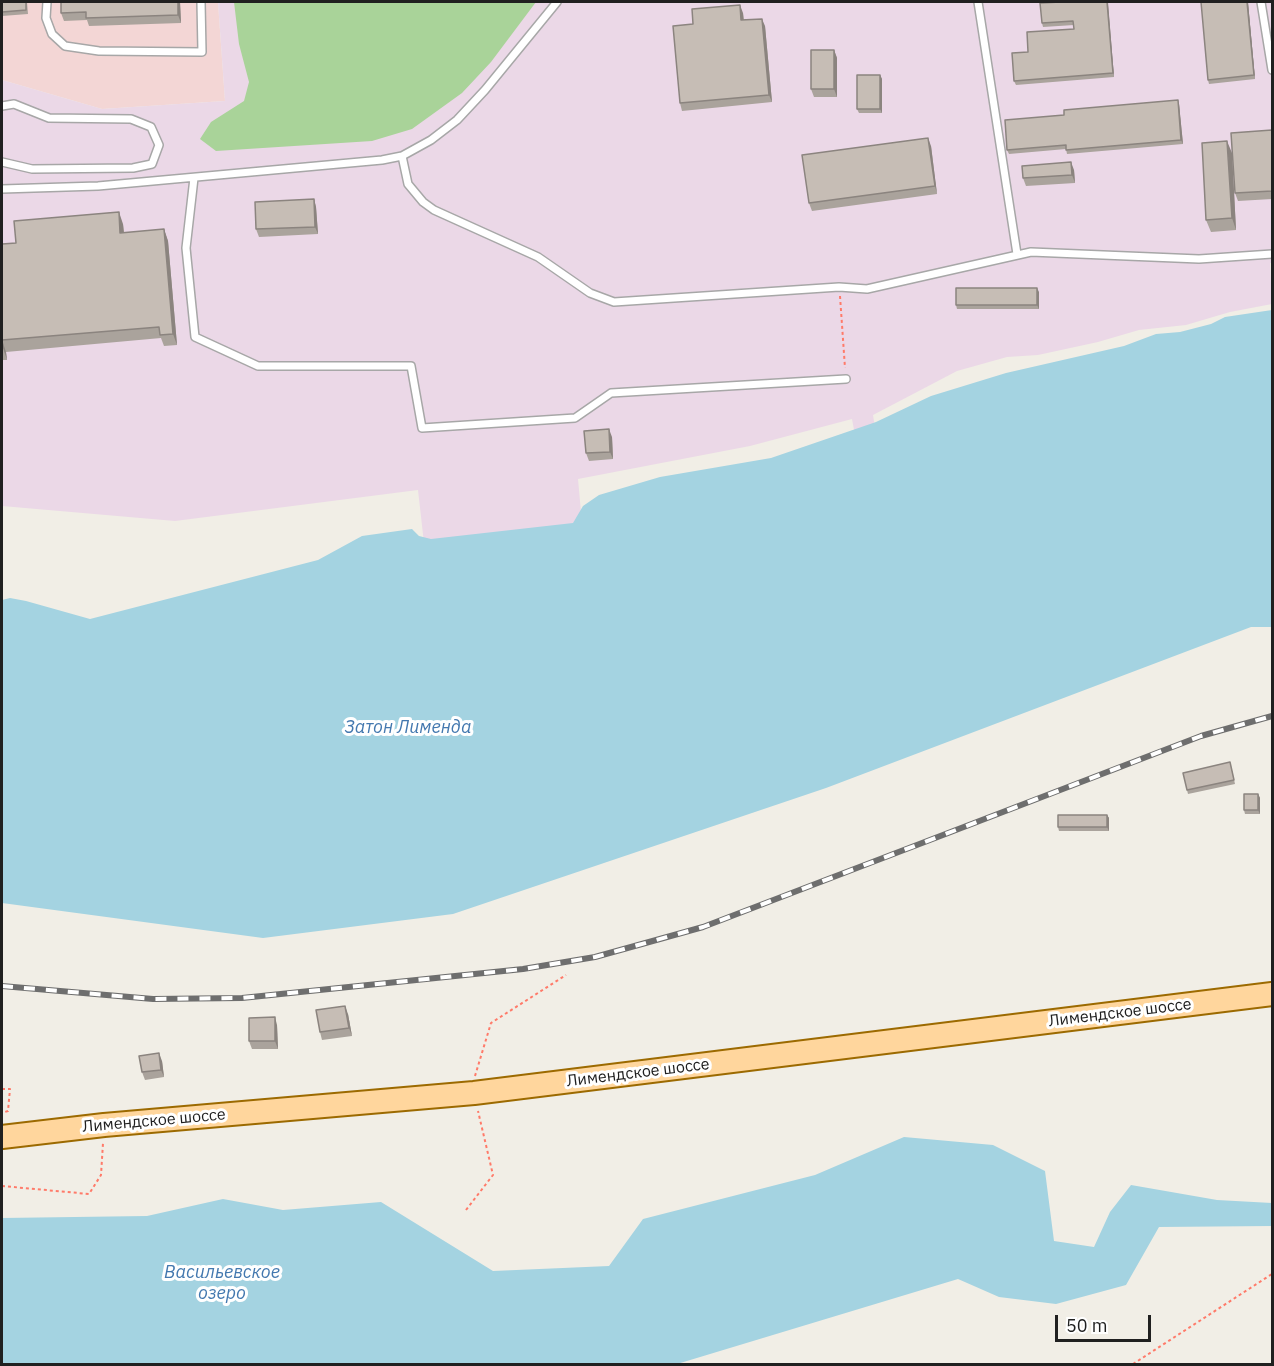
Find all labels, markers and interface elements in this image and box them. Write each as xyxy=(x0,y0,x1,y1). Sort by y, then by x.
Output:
water label: Затон Лименда xyxy=(345,717,471,739)
street label: Лимендское шоссе xyxy=(1047,995,1193,1031)
street label: Лимендское шоссе xyxy=(565,1055,711,1091)
street label: Лимендское шоссе xyxy=(82,1105,226,1137)
water label: Васильевское озеро xyxy=(164,1262,280,1304)
scale bar xyxy=(1058,1303,1154,1341)
text: 50 m xyxy=(1066,1314,1108,1337)

